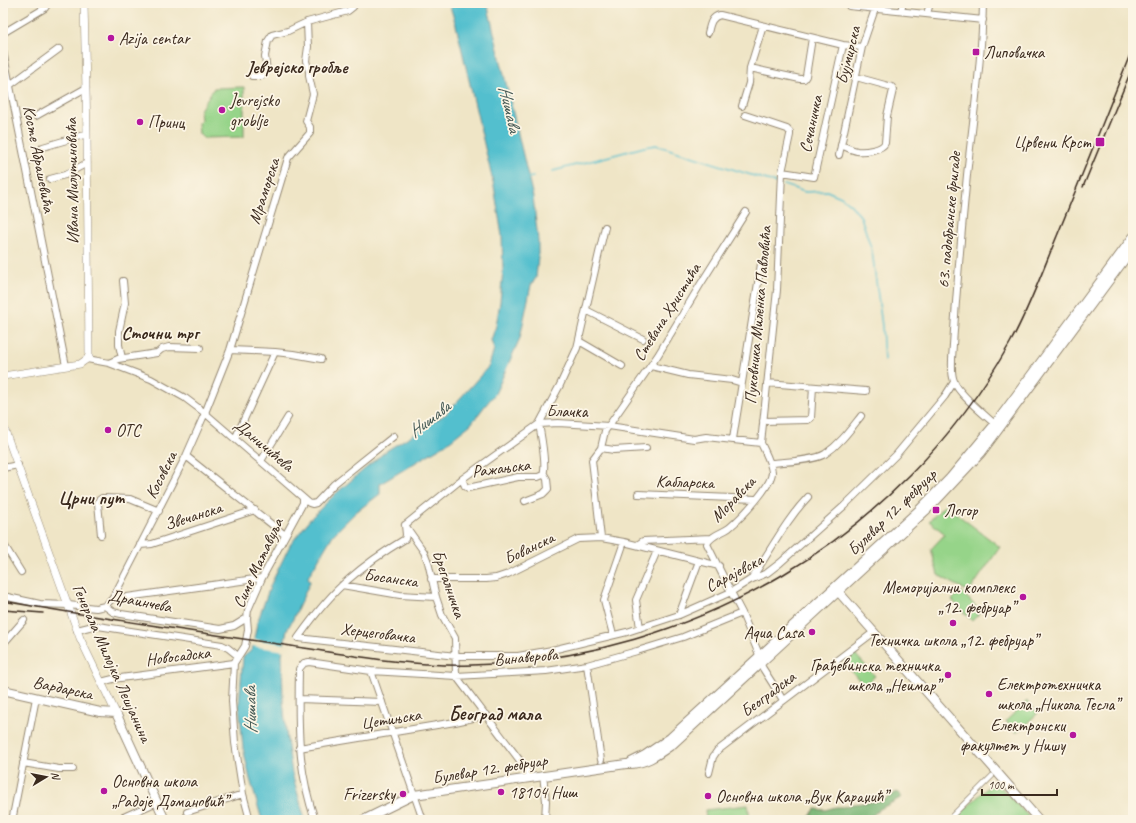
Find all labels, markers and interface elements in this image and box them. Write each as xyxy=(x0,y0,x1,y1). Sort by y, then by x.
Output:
street label: Бујмирска xyxy=(831,23,866,86)
place label: Azija centar xyxy=(119,28,192,49)
marker: Azija centar xyxy=(106,33,116,43)
place label: Липовачка xyxy=(984,42,1046,63)
marker: Липовачка xyxy=(971,47,981,57)
district label: Јеврејско гробље xyxy=(245,56,349,78)
water label: Нишава xyxy=(494,84,527,137)
place label: Jevrejsko groblje xyxy=(229,90,280,131)
street label: Сечаничка xyxy=(795,92,828,155)
street label: Косте Абрашевића xyxy=(18,104,60,216)
marker: Jevrejsko groblje xyxy=(217,105,227,115)
place label: Принц xyxy=(148,112,186,133)
street label: Ивана Милутиновића xyxy=(60,116,84,244)
marker: Принц xyxy=(135,117,145,127)
place label: Црвени Крст xyxy=(1014,132,1091,153)
marker: Црвени Крст xyxy=(1094,136,1106,148)
street label: 63. падобранске бригаде xyxy=(933,149,966,289)
street label: Мраморска xyxy=(244,154,285,226)
street label: Пуковника Миленка Павловића xyxy=(740,224,776,405)
street label: Стевана Христића xyxy=(629,258,706,365)
district label: Сточни трг xyxy=(122,322,201,344)
water label: Нишава xyxy=(404,394,456,442)
street label: Блачка xyxy=(546,401,589,422)
street label: Даничићева xyxy=(230,414,299,477)
place label: OTC xyxy=(116,420,143,441)
marker: OTC xyxy=(103,425,113,435)
street label: Косовска xyxy=(140,446,183,502)
street label: Ражањска xyxy=(471,454,533,482)
street label: Булевар 12. фебруар xyxy=(843,463,942,560)
street label: Кабларска xyxy=(656,470,716,494)
street label: Моравска xyxy=(706,470,761,526)
district label: Црни пут xyxy=(58,486,126,510)
street label: Звечанска xyxy=(162,496,226,535)
place label: Логор xyxy=(944,500,979,521)
marker: Логор xyxy=(931,505,941,515)
street label: Симе Матавуља xyxy=(228,513,289,611)
street label: Бованска xyxy=(501,526,559,569)
street label: Брегалничка xyxy=(428,547,471,622)
street label: Сарајевска xyxy=(702,549,767,597)
street label: Босанска xyxy=(363,564,421,592)
place label: Меморијални комплекс „12. фебруар” xyxy=(883,577,1019,618)
street label: Генерала Милојка Лешјанина xyxy=(68,581,157,747)
street label: Драинчева xyxy=(107,585,175,618)
marker: Меморијални комплекс „12. фебруар” xyxy=(1018,592,1028,602)
street label: Херцеговачка xyxy=(340,618,417,648)
marker: Техничка школа „12. фебруар” xyxy=(948,618,958,628)
place label: Aqua Casa xyxy=(744,622,806,643)
marker: Aqua Casa xyxy=(807,627,817,637)
place label: Техничка школа „12. фебруар” xyxy=(868,630,1042,651)
street label: Новосадска xyxy=(145,641,213,670)
street label: Винаверова xyxy=(493,644,560,670)
place label: Грађевинска техничка школа „Неимар” xyxy=(810,655,944,696)
street label: Београдска xyxy=(736,666,801,722)
marker: Грађевинска техничка школа „Неимар” xyxy=(943,670,953,680)
street label: Вардарска xyxy=(31,671,97,705)
place label: Електротехничка школа „Никола Тесла” xyxy=(997,674,1123,715)
water label: Нишава xyxy=(239,684,261,734)
marker: Електротехничка школа „Никола Тесла” xyxy=(984,689,994,699)
district label: Београд мала xyxy=(449,702,543,726)
street label: Цетињска xyxy=(360,704,424,734)
place label: Електронски факултет у Нишу xyxy=(960,715,1067,756)
marker: Електронски факултет у Нишу xyxy=(1068,730,1078,740)
street label: Булевар 12. фебруар xyxy=(431,749,550,788)
north arrow xyxy=(26,757,66,797)
text: N xyxy=(48,771,64,782)
place label: Основна школа „Радоје Домановић” xyxy=(112,771,232,812)
scale bar xyxy=(982,771,1057,797)
text: 100 m xyxy=(988,777,1015,793)
place label: 18104 Ниш xyxy=(509,782,578,803)
place label: Frizersky xyxy=(343,784,396,805)
marker: Основна школа „Радоје Домановић” xyxy=(99,786,109,796)
place label: Основна школа „Вук Караџић” xyxy=(716,786,892,807)
marker: 18104 Ниш xyxy=(496,787,506,797)
marker: Frizersky xyxy=(398,789,408,799)
marker: Основна школа „Вук Караџић” xyxy=(703,791,713,801)

